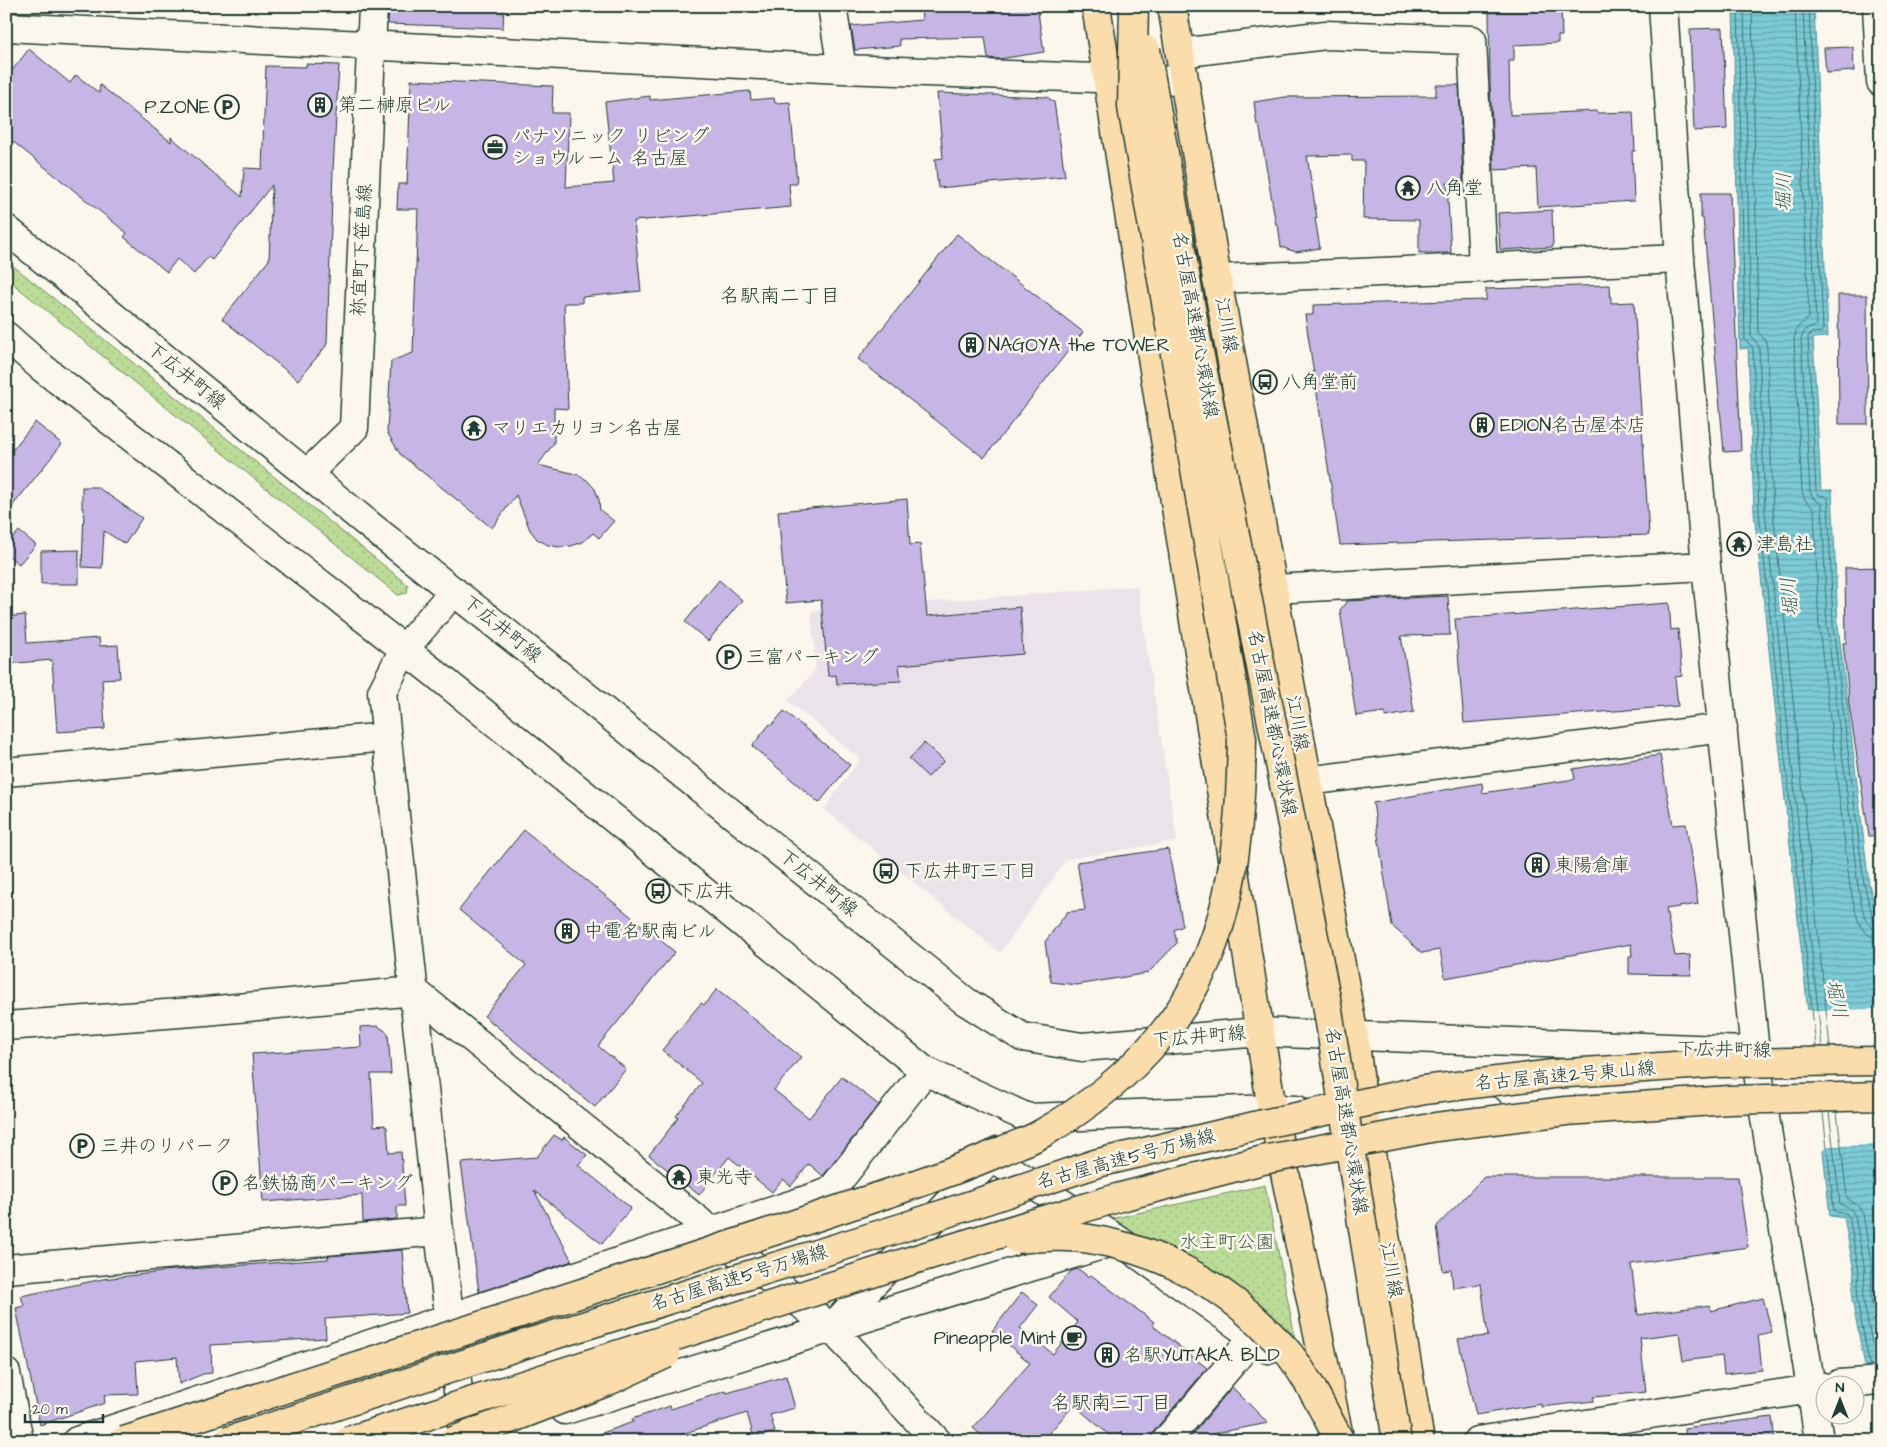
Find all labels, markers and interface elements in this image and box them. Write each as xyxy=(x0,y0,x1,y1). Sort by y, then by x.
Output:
building icon: 第二榊原ビル xyxy=(307,92,333,118)
place label: 第二榊原ビル xyxy=(338,92,452,119)
place label: P.ZONE xyxy=(144,94,210,121)
parking icon: P.ZONE xyxy=(214,94,240,120)
place label: パナソニック リビング ショウルーム 名古屋 xyxy=(512,123,710,172)
office icon: パナソニック リビング ショウルーム 名古屋 xyxy=(482,134,508,160)
water label: 堀川 xyxy=(1770,172,1798,212)
temple icon: 八角堂 xyxy=(1395,175,1421,201)
place label: 八角堂 xyxy=(1426,175,1483,202)
street label: 祢宜町下笹島線 xyxy=(345,183,379,317)
street label: 名古屋高速都心環状線 xyxy=(1165,229,1225,421)
district label: 名駅南二丁目 xyxy=(720,282,840,310)
street label: 江川線 xyxy=(1208,295,1244,355)
building icon: NAGOYA the TOWER xyxy=(958,332,984,358)
place label: NAGOYA the TOWER xyxy=(988,332,1170,359)
street label: 下広井町線 xyxy=(141,336,231,416)
bus stop icon: 八角堂前 xyxy=(1252,369,1278,395)
place label: 八角堂前 xyxy=(1282,369,1358,396)
building icon: EDION名古屋本店 xyxy=(1469,412,1495,438)
place label: EDION名古屋本店 xyxy=(1500,412,1646,439)
temple icon: マリエカリヨン名古屋 xyxy=(461,415,487,441)
place label: マリエカリヨン名古屋 xyxy=(492,415,682,442)
temple icon: 津島社 xyxy=(1726,531,1752,557)
place label: 津島社 xyxy=(1756,531,1813,558)
water label: 堀川 xyxy=(1774,576,1806,618)
street label: 下広井町線 xyxy=(457,589,547,669)
street label: 名古屋高速都心環状線 xyxy=(1241,627,1303,819)
parking icon: 三富パーキング xyxy=(716,644,742,670)
place label: 三富パーキング xyxy=(746,644,879,671)
street label: 江川線 xyxy=(1279,693,1315,753)
street label: 下広井町線 xyxy=(773,843,863,923)
building icon: 東陽倉庫 xyxy=(1524,852,1550,878)
place label: 東陽倉庫 xyxy=(1554,852,1630,879)
bus stop icon: 下広井町三丁目 xyxy=(873,858,899,884)
place label: 下広井町三丁目 xyxy=(904,858,1037,885)
bus stop icon: 下広井 xyxy=(645,878,671,904)
place label: 下広井 xyxy=(676,878,733,905)
building icon: 中電名駅南ビル xyxy=(554,918,580,944)
place label: 中電名駅南ビル xyxy=(584,918,717,945)
water label: 堀川 xyxy=(1818,977,1854,1021)
street label: 下広井町線 xyxy=(1150,1019,1248,1055)
street label: 名古屋高速都心環状線 xyxy=(1318,1025,1374,1217)
street label: 下広井町線 xyxy=(1676,1036,1772,1064)
street label: 名古屋高速2号東山線 xyxy=(1473,1055,1657,1097)
street label: 名古屋高速5号万場線 xyxy=(1033,1122,1219,1196)
parking icon: 三井のリパーク xyxy=(69,1133,95,1159)
place label: 三井のリパーク xyxy=(100,1133,233,1160)
temple icon: 東光寺 xyxy=(666,1164,692,1190)
place label: 東光寺 xyxy=(696,1164,753,1191)
parking icon: 名鉄協商パーキング xyxy=(212,1170,238,1196)
place label: 名鉄協商パーキング xyxy=(242,1170,413,1197)
park label: 水主町公園 xyxy=(1179,1229,1275,1256)
street label: 名古屋高速5号万場線 xyxy=(647,1238,831,1318)
street label: 江川線 xyxy=(1373,1240,1409,1300)
place label: Pineapple Mint xyxy=(934,1325,1056,1352)
cafe icon: Pineapple Mint xyxy=(1061,1325,1087,1351)
building icon: 名駅YUTAKA. BLD xyxy=(1094,1342,1120,1368)
place label: 名駅YUTAKA. BLD xyxy=(1124,1342,1280,1369)
north arrow xyxy=(1814,1374,1864,1424)
text: N xyxy=(1836,1378,1845,1398)
district label: 名駅南三丁目 xyxy=(1051,1389,1171,1417)
scale bar xyxy=(25,1392,102,1424)
text: 20 m xyxy=(32,1399,68,1420)

